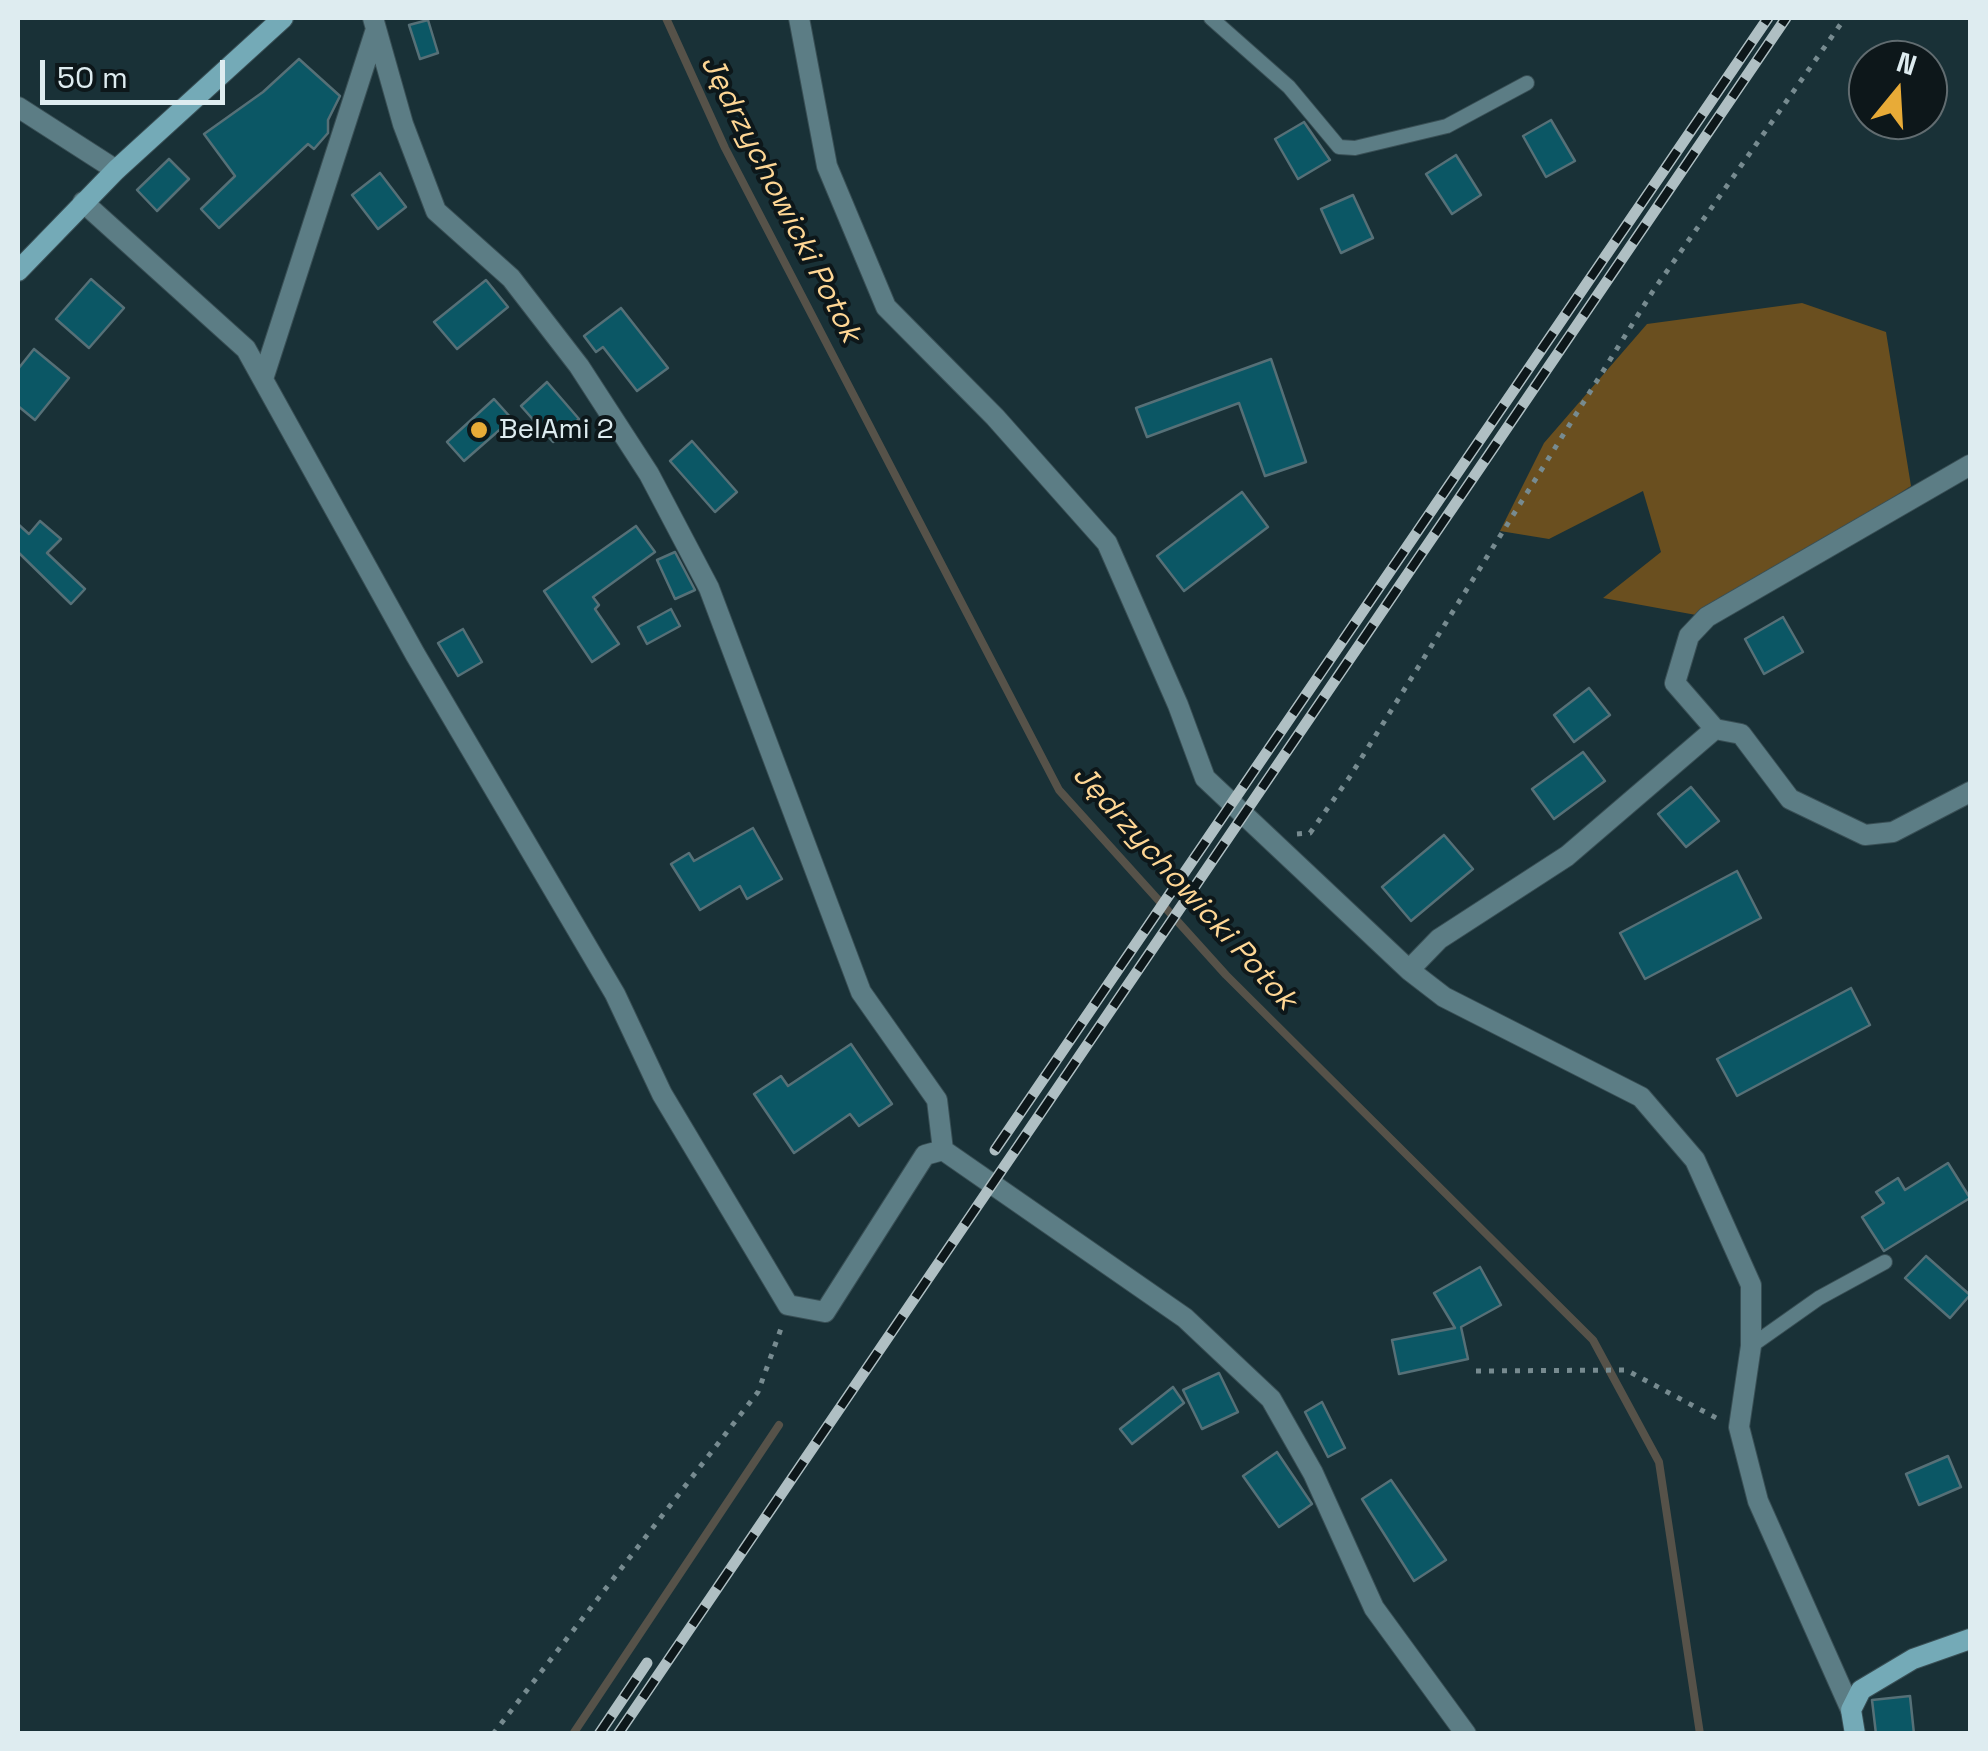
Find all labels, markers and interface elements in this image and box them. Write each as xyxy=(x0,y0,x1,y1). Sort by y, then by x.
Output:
scale bar xyxy=(45,40,230,102)
north arrow xyxy=(1848,40,1948,140)
text: N xyxy=(1892,43,1921,83)
water label: Jędrzychowicki Potok xyxy=(692,49,868,349)
text: 50 m xyxy=(57,58,128,97)
place label: BelAmi 2 xyxy=(499,413,614,447)
marker: BelAmi 2 xyxy=(468,419,490,441)
water label: Jędrzychowicki Potok xyxy=(1064,758,1304,1018)

